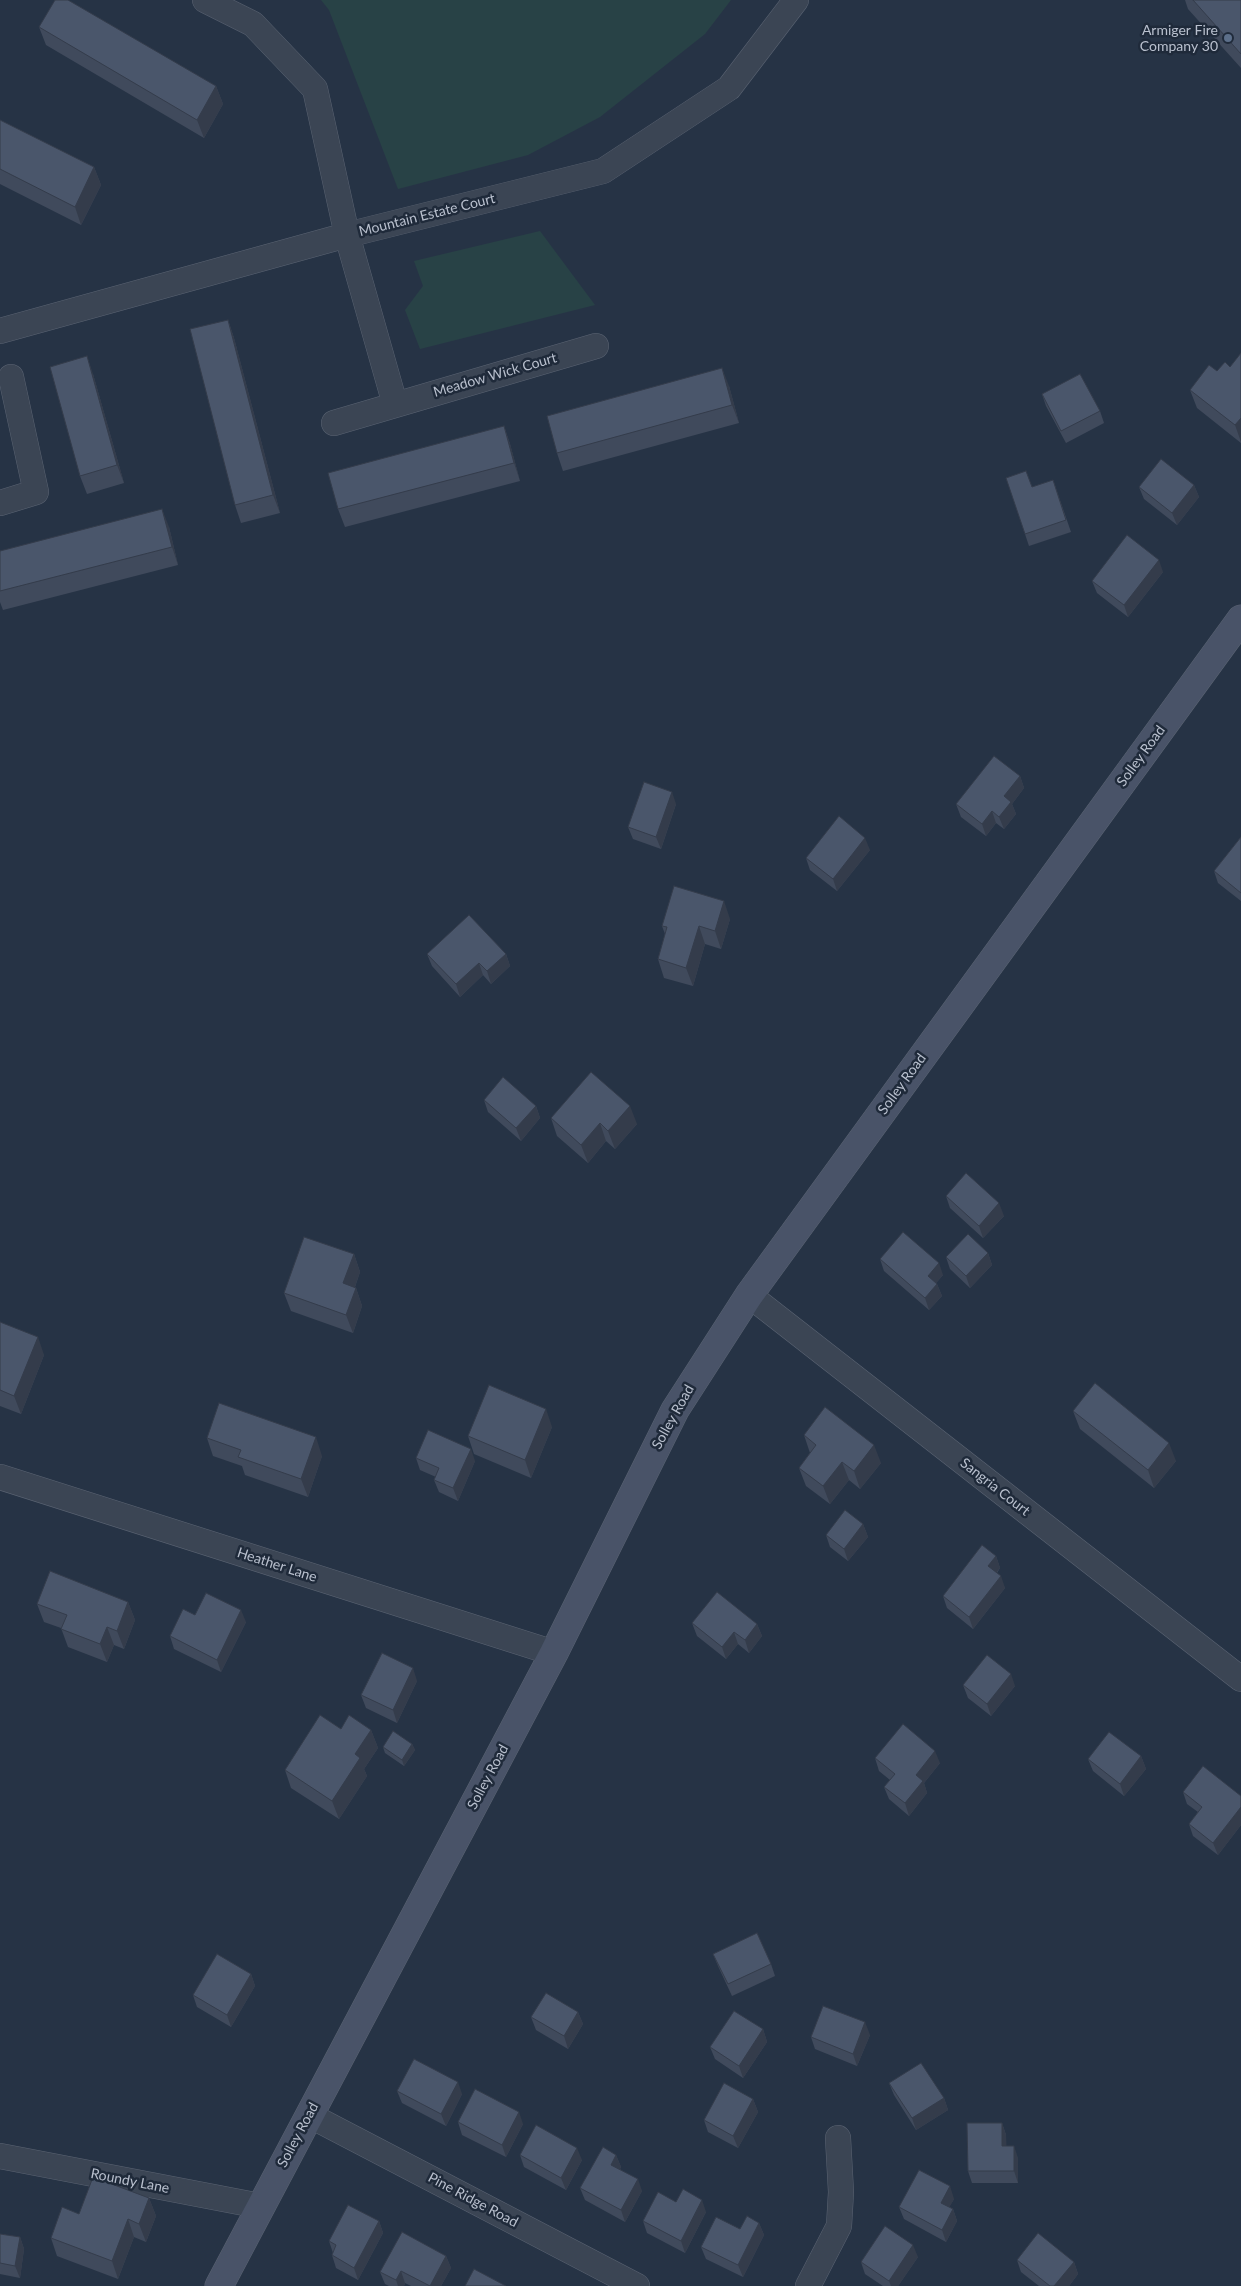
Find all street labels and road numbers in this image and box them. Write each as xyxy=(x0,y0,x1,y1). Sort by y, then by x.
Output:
street label: Mountain Estate Court xyxy=(357,190,497,240)
street label: Meadow Wick Court xyxy=(431,349,559,401)
street label: Solley Road xyxy=(1113,722,1169,790)
street label: Solley Road xyxy=(874,1050,930,1118)
street label: Solley Road xyxy=(648,1382,698,1452)
street label: Sangria Court xyxy=(957,1455,1033,1519)
street label: Heather Lane xyxy=(235,1544,319,1586)
street label: Solley Road xyxy=(464,1742,512,1812)
street label: Solley Road xyxy=(274,2100,322,2170)
street label: Roundy Lane xyxy=(89,2165,171,2197)
street label: Pine Ridge Road xyxy=(425,2169,521,2231)

